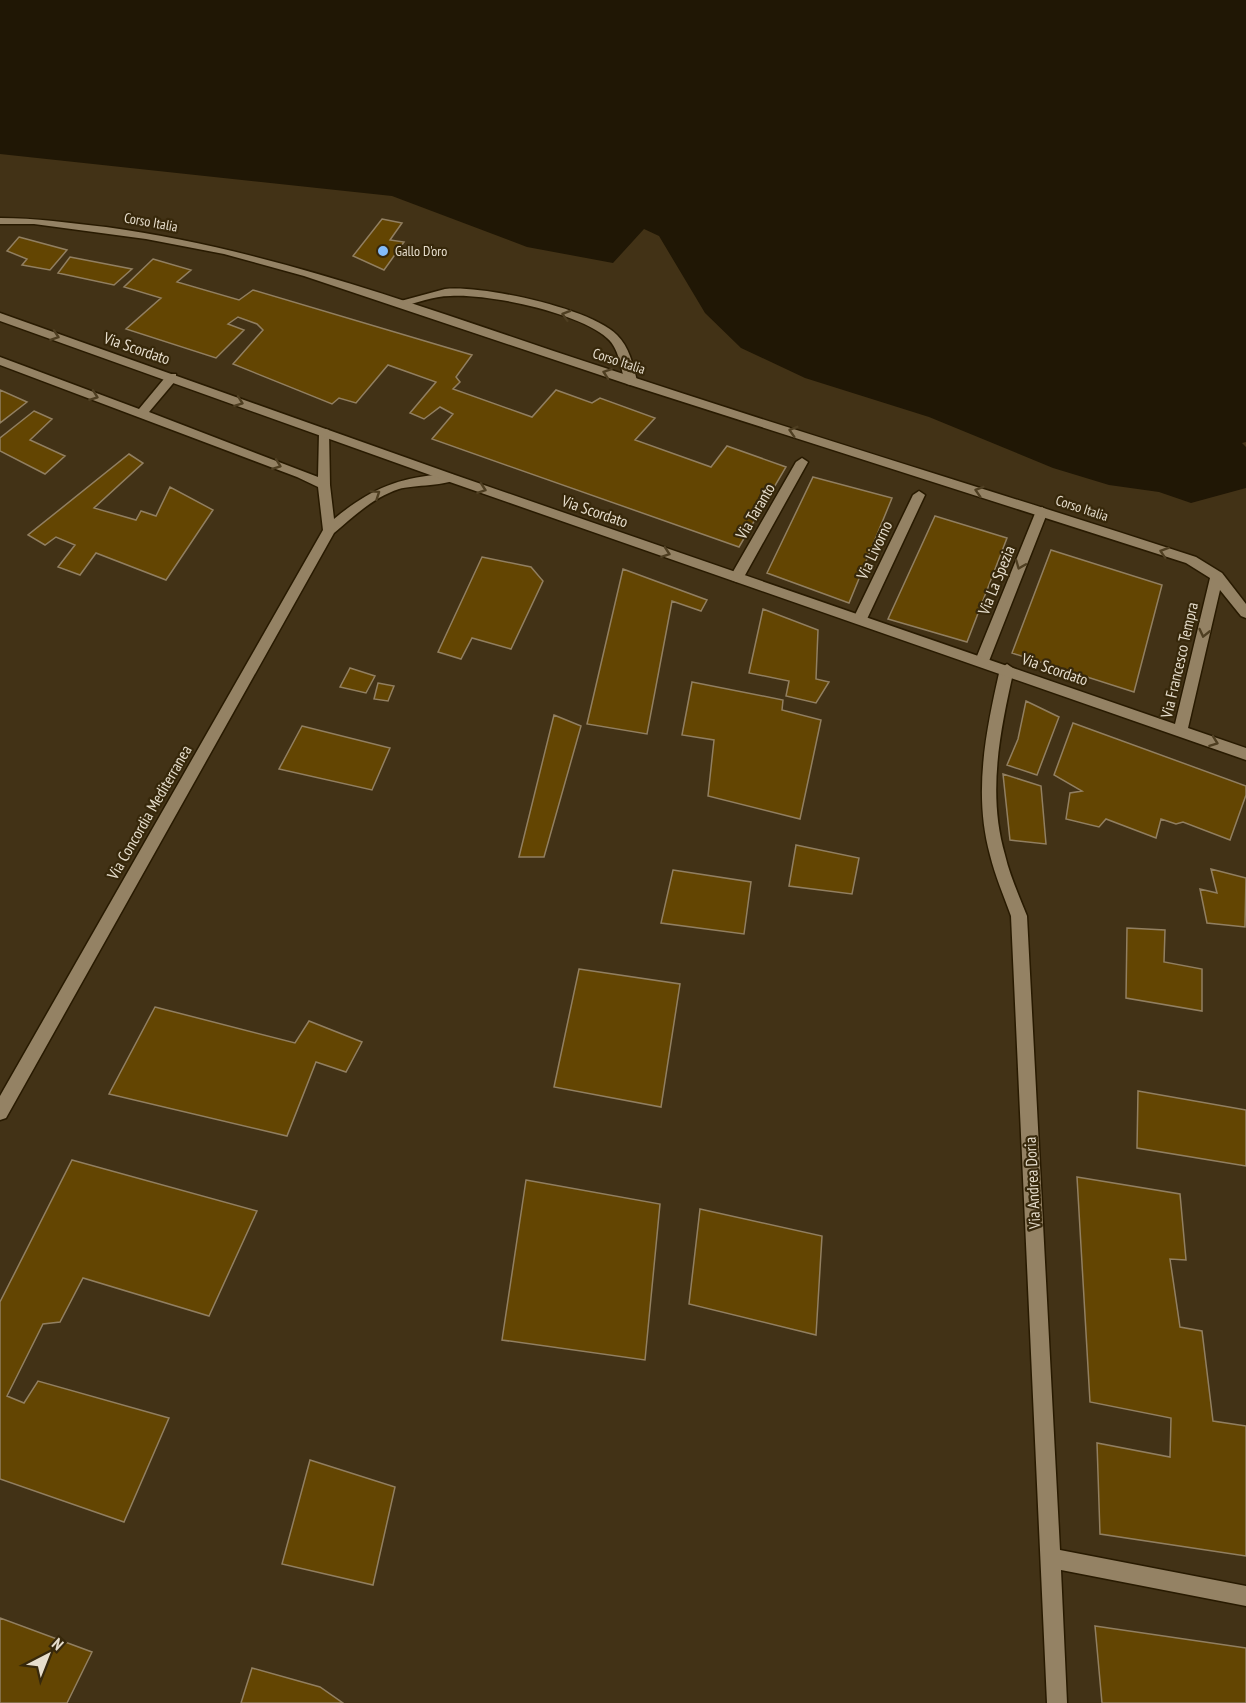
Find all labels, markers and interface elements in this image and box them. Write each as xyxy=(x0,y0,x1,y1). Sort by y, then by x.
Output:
street label: Corso Italia xyxy=(123,208,179,236)
place label: Gallo D'oro xyxy=(395,242,447,260)
marker: Gallo D'oro xyxy=(376,244,390,258)
one-way arrow xyxy=(561,310,572,322)
street label: Via Scordato xyxy=(100,327,173,369)
one-way arrow xyxy=(49,329,60,342)
street label: Corso Italia xyxy=(590,344,648,378)
one-way arrow xyxy=(602,368,613,380)
one-way arrow xyxy=(88,389,99,402)
one-way arrow xyxy=(233,394,244,407)
one-way arrow xyxy=(788,426,799,438)
one-way arrow xyxy=(271,457,282,470)
street label: Via Taranto xyxy=(730,479,779,543)
one-way arrow xyxy=(476,482,487,494)
one-way arrow xyxy=(974,486,985,498)
one-way arrow xyxy=(369,490,380,501)
street label: Via Scordato xyxy=(558,490,631,532)
street label: Corso Italia xyxy=(1053,491,1111,525)
street label: Via Livorno xyxy=(851,518,896,583)
street label: Via La Spezia xyxy=(973,542,1019,618)
one-way arrow xyxy=(660,545,671,558)
one-way arrow xyxy=(1159,546,1170,559)
one-way arrow xyxy=(1015,559,1027,570)
street label: Via Francesco Tempra xyxy=(1156,600,1202,721)
one-way arrow xyxy=(1198,627,1211,637)
street label: Via Scordato xyxy=(1018,648,1091,690)
one-way arrow xyxy=(1208,735,1218,748)
street label: Via Concordia Mediterranea xyxy=(102,741,196,884)
street label: Via Andrea Doria xyxy=(1020,1136,1044,1231)
north arrow xyxy=(18,1625,78,1685)
text: N xyxy=(48,1634,68,1654)

